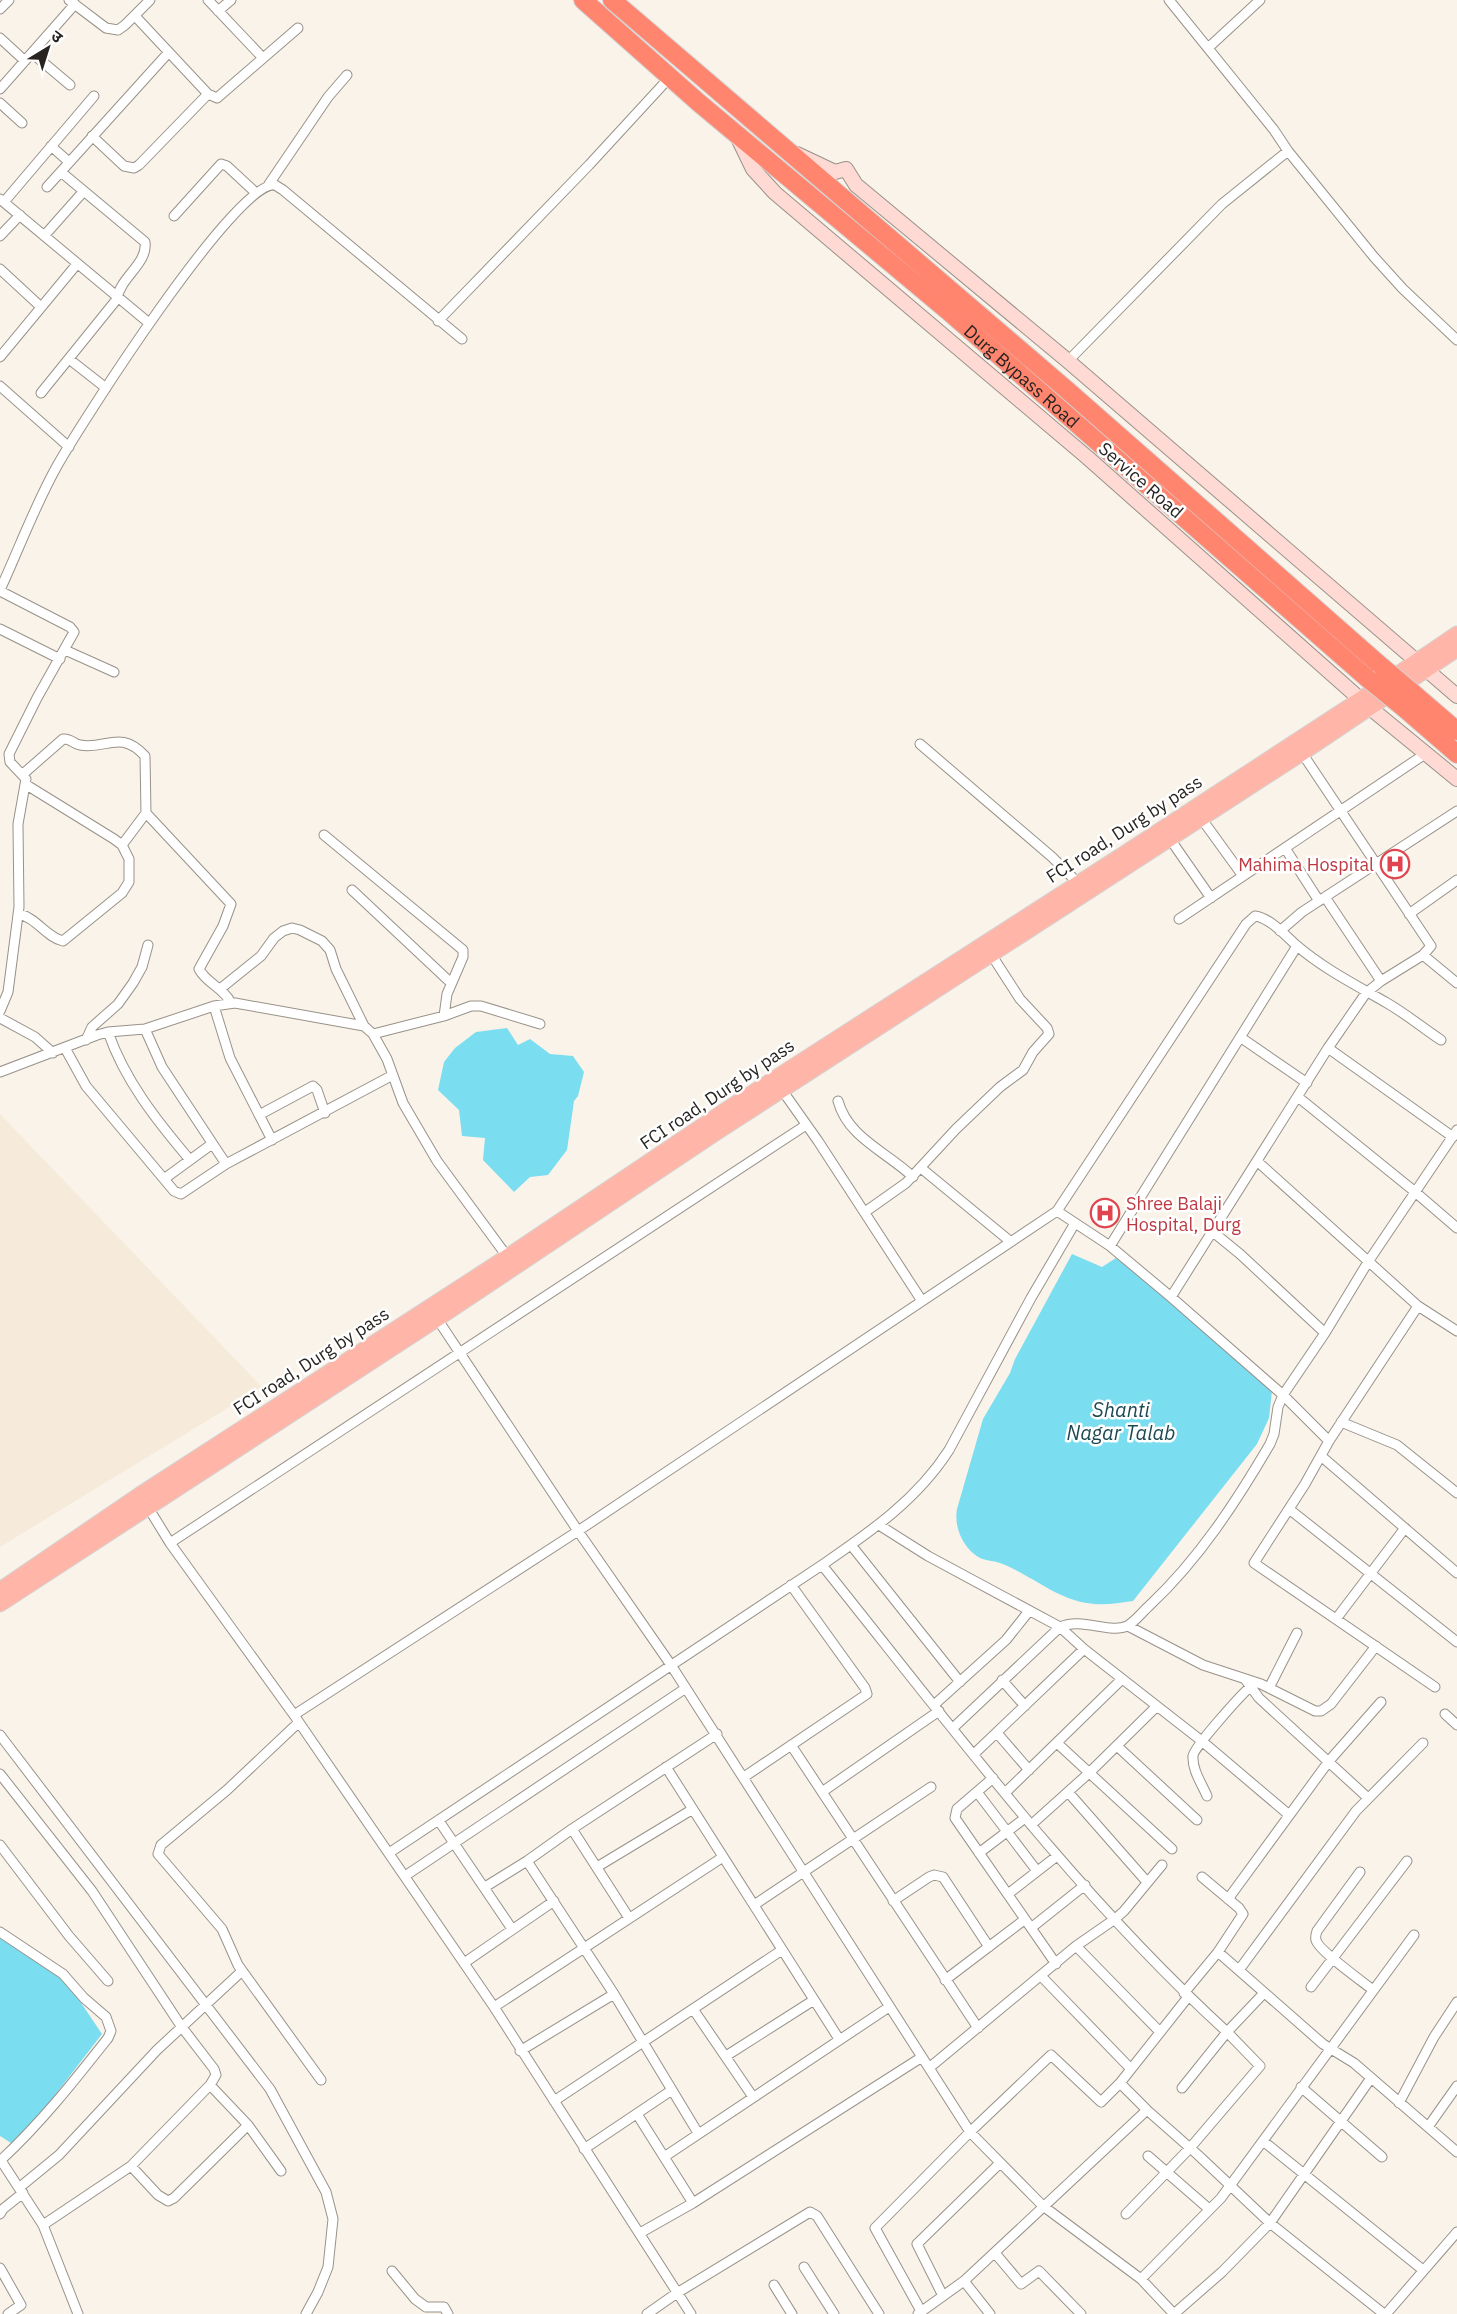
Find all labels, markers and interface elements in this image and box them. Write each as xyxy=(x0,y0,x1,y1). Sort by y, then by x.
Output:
north arrow xyxy=(18,18,78,78)
text: उ xyxy=(47,25,68,47)
street label: Durg Bypass Road xyxy=(960,319,1085,433)
street label: Service Road xyxy=(1094,437,1188,523)
street label: FCI road, Durg by pass xyxy=(1042,770,1206,888)
hospital icon: Mahima Hospital xyxy=(1379,848,1411,880)
place label: Mahima Hospital xyxy=(1238,853,1374,876)
street label: FCI road, Durg by pass xyxy=(635,1034,799,1154)
place label: Shree Balaji Hospital, Durg xyxy=(1126,1192,1241,1236)
hospital icon: Shree Balaji Hospital, Durg xyxy=(1089,1197,1121,1229)
street label: FCI road, Durg by pass xyxy=(229,1302,393,1420)
water label: Shanti Nagar Talab xyxy=(1066,1396,1176,1446)

